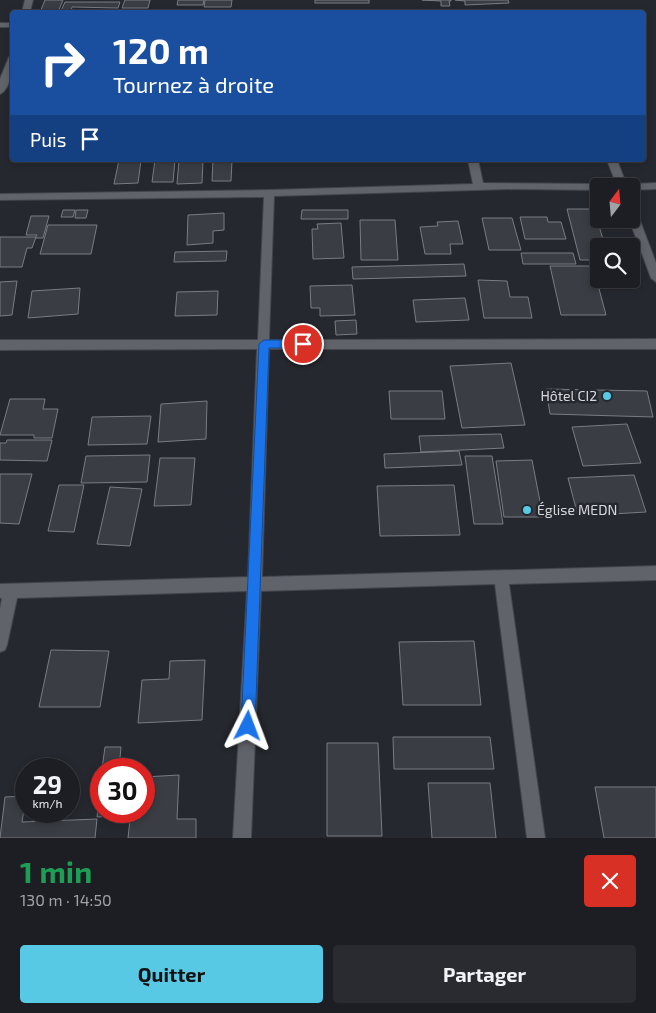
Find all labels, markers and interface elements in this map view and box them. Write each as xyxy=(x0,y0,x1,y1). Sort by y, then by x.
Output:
text: 120 m xyxy=(113,29,209,71)
icon: right xyxy=(30,30,95,95)
text: Tournez à droite xyxy=(113,71,274,97)
icon: arrive xyxy=(76,125,104,153)
text: Puis xyxy=(30,128,66,151)
north arrow xyxy=(590,178,640,228)
map controls xyxy=(590,178,640,288)
button: search xyxy=(590,238,640,288)
pin xyxy=(282,323,324,365)
icon: arrive xyxy=(289,330,317,358)
place label: Hôtel CI2 xyxy=(540,387,597,404)
marker: Hôtel CI2 xyxy=(601,390,613,402)
place label: Église MEDN xyxy=(537,501,617,518)
marker: Église MEDN xyxy=(521,504,533,516)
position arrow xyxy=(221,699,273,751)
speed limit sign: 30 xyxy=(90,758,155,823)
text: 29 xyxy=(33,769,62,799)
text: km/h xyxy=(33,796,62,810)
text: 1 min xyxy=(20,853,92,889)
button: close xyxy=(584,855,636,907)
text: 130 m · 14:50 xyxy=(20,890,112,909)
button: Quitter xyxy=(20,945,323,1003)
button: Partager xyxy=(333,945,636,1003)

